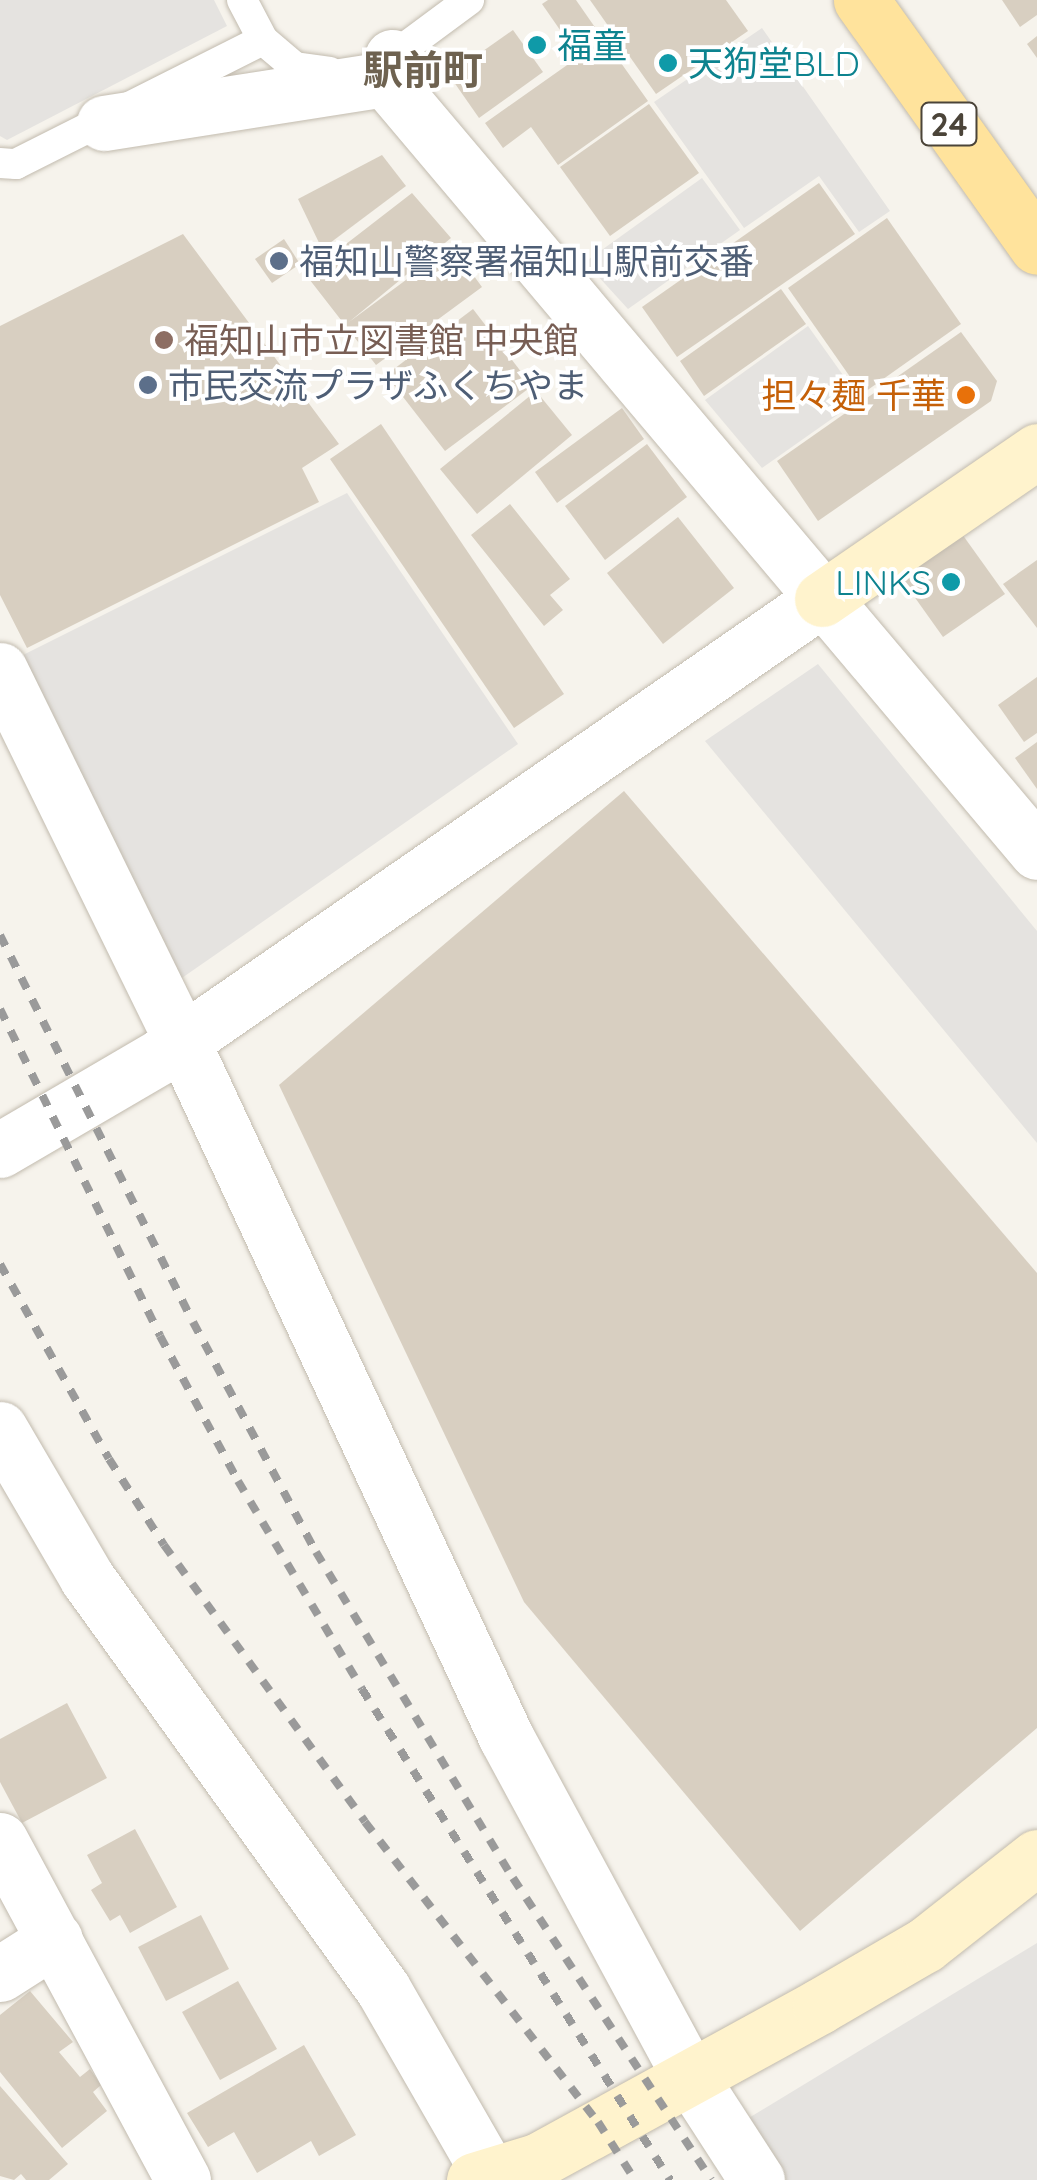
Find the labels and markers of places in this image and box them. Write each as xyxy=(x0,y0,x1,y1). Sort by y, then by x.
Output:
place label: 福童 xyxy=(557,24,627,66)
marker: 福童 xyxy=(526,34,548,56)
place label: 天狗堂BLD xyxy=(688,42,860,84)
marker: 天狗堂BLD xyxy=(657,52,679,74)
place label: 福知山警察署福知山駅前交番 xyxy=(299,240,754,282)
marker: 福知山警察署福知山駅前交番 xyxy=(268,250,290,272)
place label: 福知山市立図書館 中央館 xyxy=(184,319,579,361)
marker: 福知山市立図書館 中央館 xyxy=(153,329,175,351)
place label: 市民交流プラザふくちやま xyxy=(168,364,588,406)
marker: 市民交流プラザふくちやま xyxy=(137,374,159,396)
place label: 担々麺 千華 xyxy=(761,374,946,416)
marker: 担々麺 千華 xyxy=(955,384,977,406)
place label: LINKS xyxy=(835,561,931,603)
marker: LINKS xyxy=(940,571,962,593)

